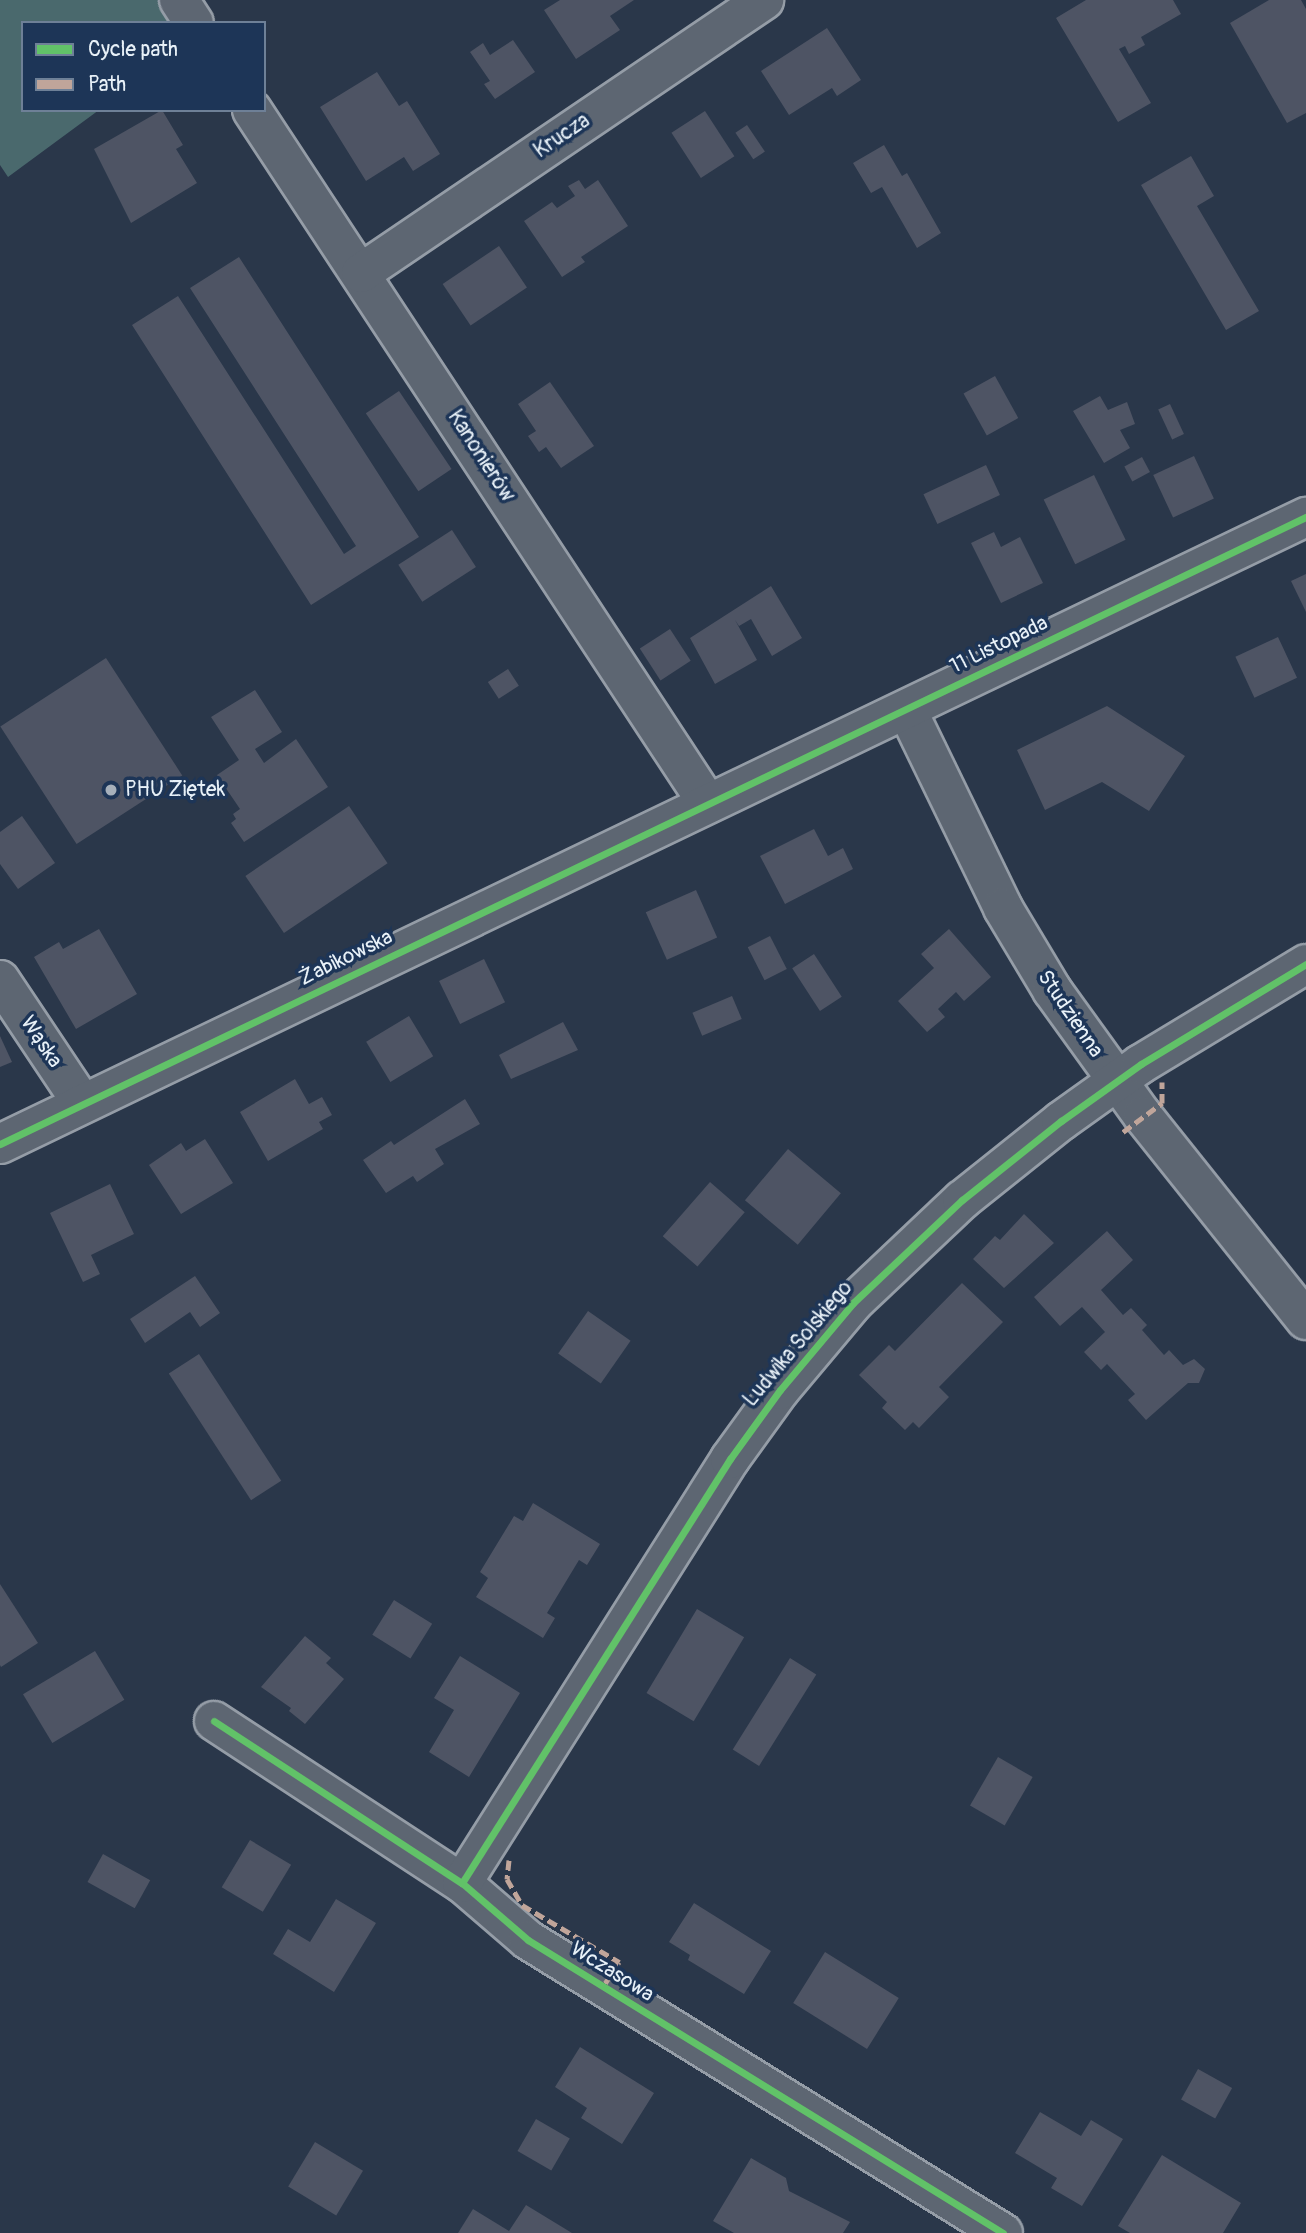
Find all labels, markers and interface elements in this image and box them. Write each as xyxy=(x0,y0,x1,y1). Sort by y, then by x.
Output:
legend xyxy=(21,21,266,112)
text: Cycle path xyxy=(88,36,178,63)
text: Path xyxy=(88,71,126,98)
street label: Krucza xyxy=(529,108,595,164)
street label: Kanonierów xyxy=(442,405,520,507)
street label: 11 Listopada xyxy=(946,611,1052,679)
place label: PHU Ziętek xyxy=(125,777,225,803)
marker: PHU Ziętek xyxy=(103,782,119,798)
street label: Żabikowska xyxy=(295,925,397,991)
street label: Studzienna xyxy=(1032,966,1108,1062)
street label: Wąska xyxy=(15,1011,67,1073)
street label: Ludwika Solskiego xyxy=(738,1276,858,1412)
street label: Wczasowa xyxy=(566,1936,658,2008)

